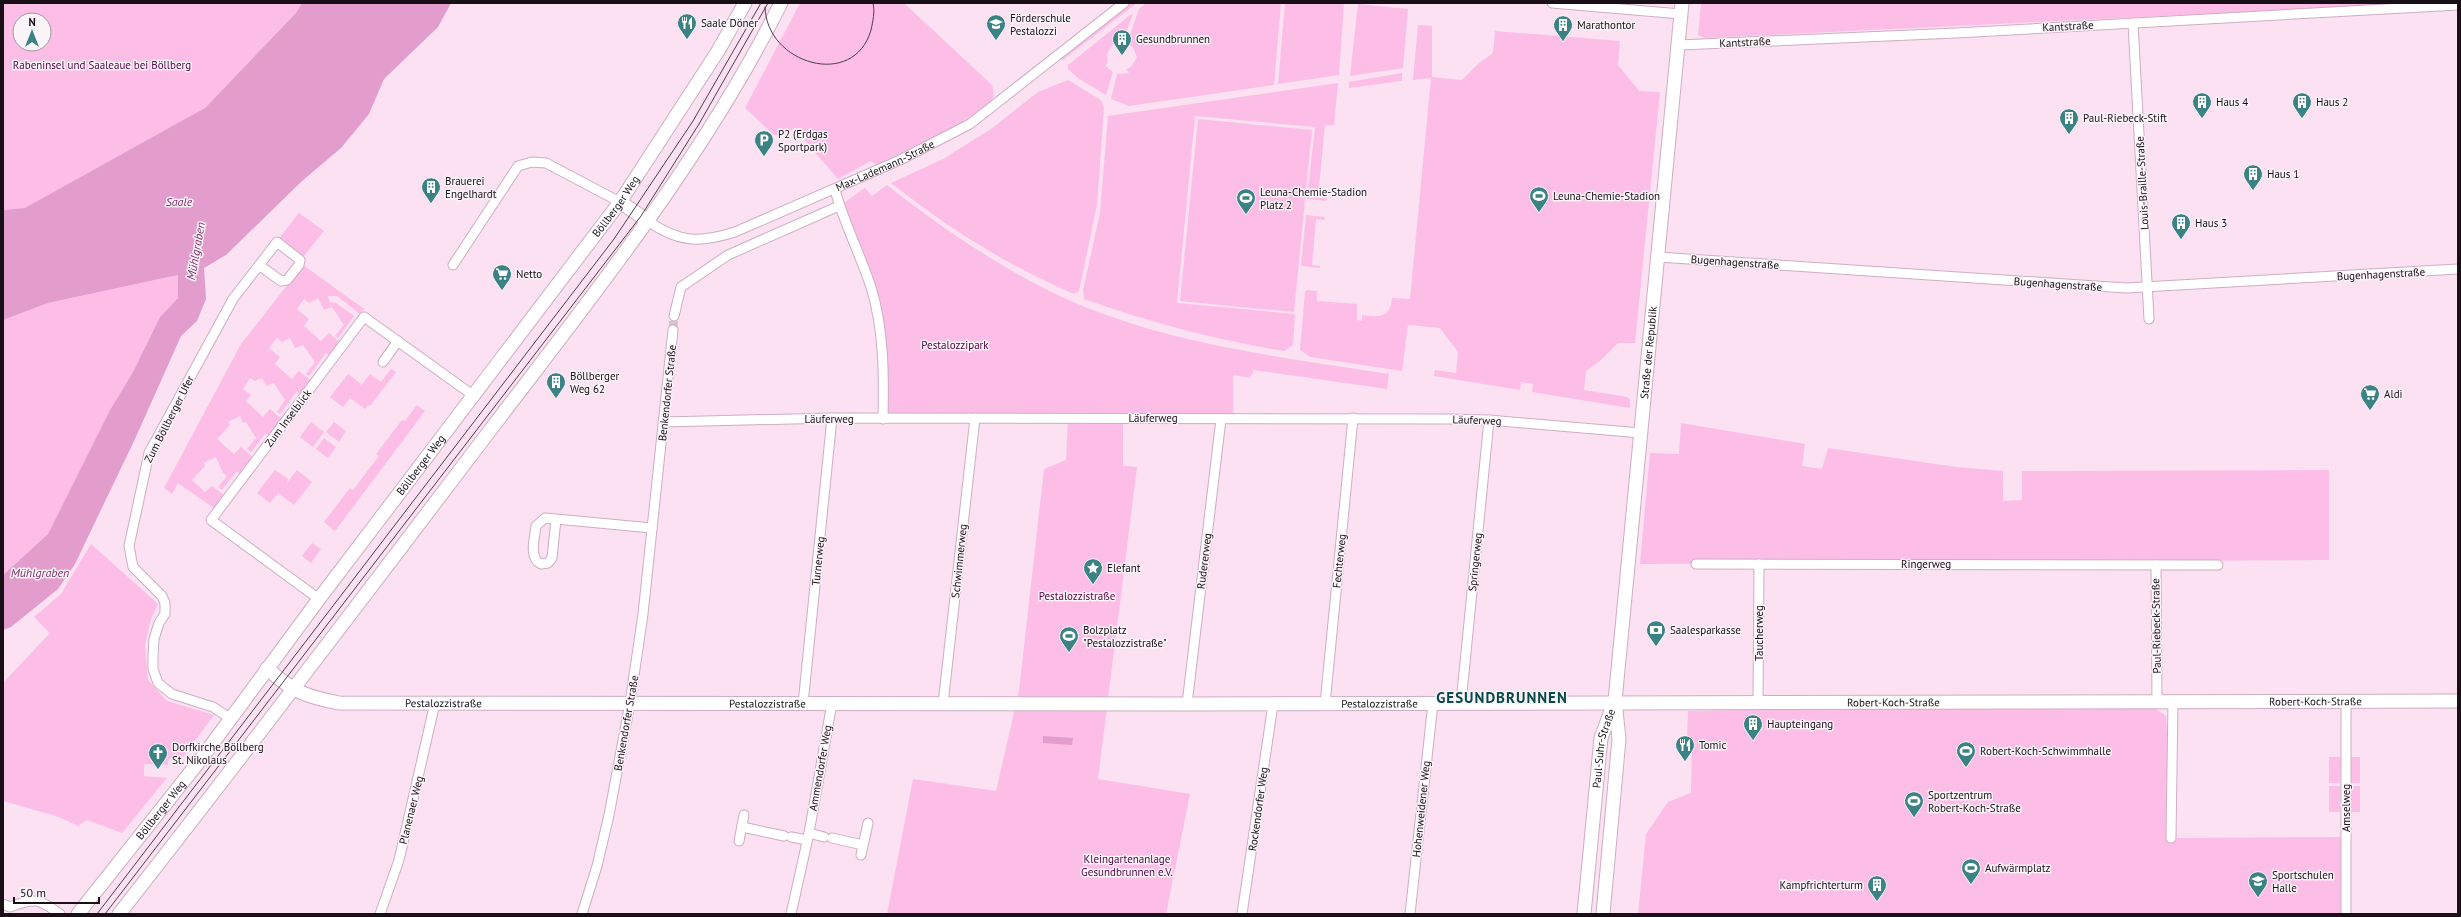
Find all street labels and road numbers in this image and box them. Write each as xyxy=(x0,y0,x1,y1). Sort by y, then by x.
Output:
street label: Kantstraße xyxy=(2042,18,2094,34)
street label: Kantstraße xyxy=(1719,34,1771,50)
street label: Louis-Braille-Straße xyxy=(2133,135,2151,230)
street label: Max-Lademann-Straße xyxy=(833,136,937,194)
street label: Böllberger Weg xyxy=(589,173,642,240)
street label: Bugenhagenstraße xyxy=(1690,252,1780,272)
street label: Bugenhagenstraße xyxy=(2336,265,2426,283)
street label: Bugenhagenstraße xyxy=(2013,274,2103,294)
street label: Straße der Republik xyxy=(1637,305,1660,399)
street label: Benkendorfer Straße xyxy=(655,344,679,442)
street label: Zum Böllberger Ufer xyxy=(141,373,197,465)
street label: Zum Inselblick xyxy=(262,386,315,450)
street label: Läuferweg xyxy=(1128,411,1178,425)
street label: Läuferweg xyxy=(804,412,854,426)
street label: Läuferweg xyxy=(1452,412,1502,428)
street label: Böllberger Weg xyxy=(393,432,448,498)
street label: Schwimmerweg xyxy=(948,523,970,599)
street label: Rudererweg xyxy=(1194,532,1214,590)
street label: Springerweg xyxy=(1465,532,1485,592)
street label: Fechterweg xyxy=(1329,533,1349,589)
street label: Turnerweg xyxy=(808,536,828,586)
street label: Ringerweg xyxy=(1901,557,1951,571)
street label: Paul-Riebeck-Straße xyxy=(2148,578,2164,674)
street label: Taucherweg xyxy=(1752,605,1766,661)
street label: Benkendorfer Straße xyxy=(611,674,641,772)
street label: Robert-Koch-Straße xyxy=(2269,694,2362,708)
street label: Robert-Koch-Straße xyxy=(1847,695,1940,709)
street label: Pestalozzistraße xyxy=(405,696,482,710)
street label: Pestalozzistraße xyxy=(729,696,806,711)
street label: Pestalozzistraße xyxy=(1341,696,1418,711)
street label: Paul-Suhr-Straße xyxy=(1589,707,1618,789)
street label: Ammendorfer Weg xyxy=(806,724,834,812)
street label: Hohenweidener Weg xyxy=(1409,760,1433,858)
street label: Rockendorfer Weg xyxy=(1245,766,1271,852)
street label: Planenaer Weg xyxy=(396,774,426,846)
street label: Böllberger Weg xyxy=(133,777,189,842)
street label: Amselweg xyxy=(2339,784,2353,832)

